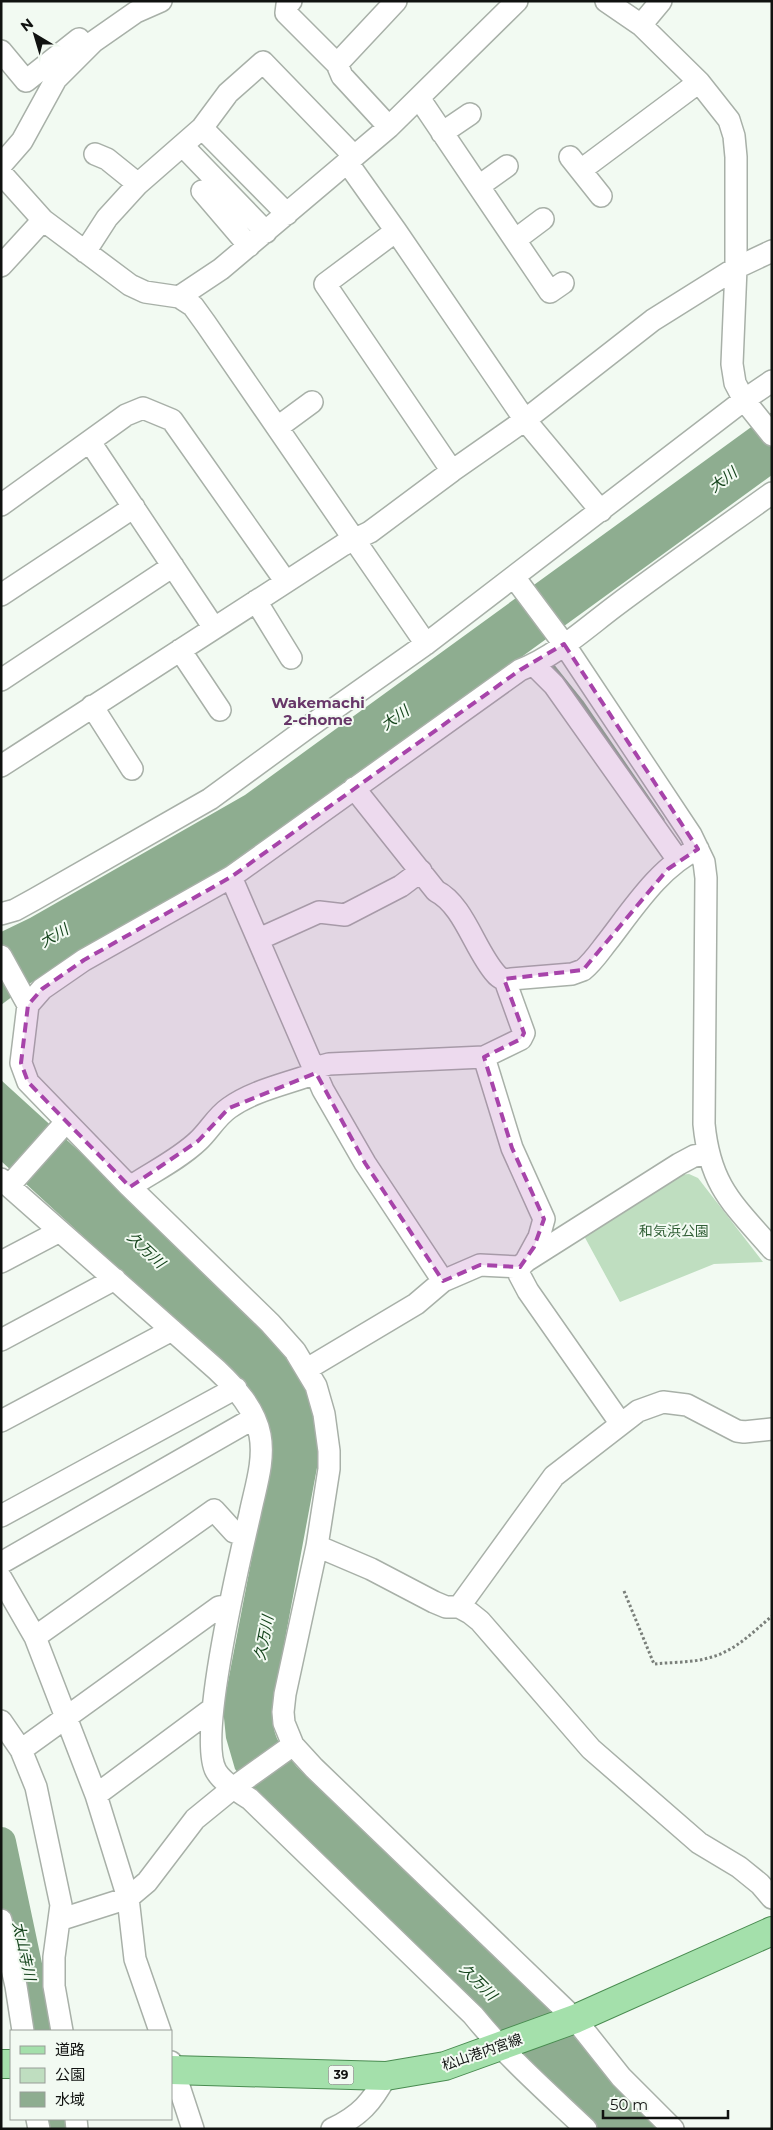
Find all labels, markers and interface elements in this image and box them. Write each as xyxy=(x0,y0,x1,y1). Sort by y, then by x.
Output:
north arrow xyxy=(10,10,60,60)
text: N xyxy=(17,14,37,35)
water label: 大川 xyxy=(705,462,742,496)
district label: Wakemachi 2-chome xyxy=(271,693,365,729)
water label: 大川 xyxy=(377,700,414,734)
water label: 大川 xyxy=(36,919,73,951)
park label: 和気浜公園 xyxy=(639,1222,709,1240)
water label: 久万川 xyxy=(123,1227,171,1273)
water label: 久万川 xyxy=(250,1612,278,1662)
water label: 太山寺川 xyxy=(9,1920,40,1984)
water label: 久万川 xyxy=(456,1959,502,2006)
legend xyxy=(10,2030,172,2120)
street label: 松山港内宮線 xyxy=(439,2030,525,2074)
text: 道路 xyxy=(55,2040,85,2059)
text: 公園 xyxy=(55,2065,85,2084)
road number: 39 xyxy=(328,2066,354,2084)
scale bar xyxy=(603,2088,728,2120)
text: 水域 xyxy=(55,2090,85,2109)
text: 50 m xyxy=(610,2095,648,2114)

